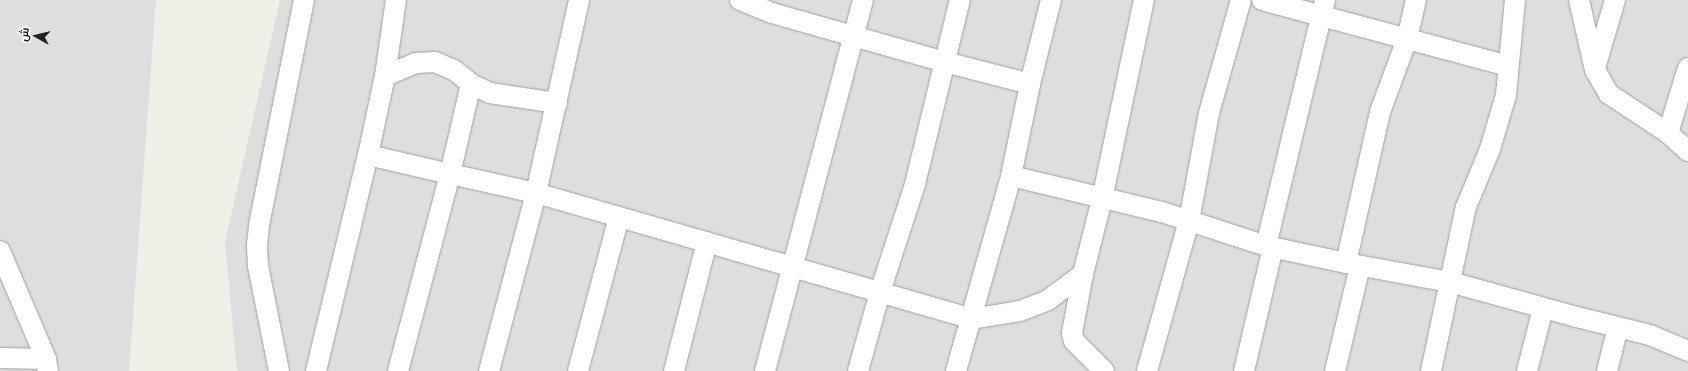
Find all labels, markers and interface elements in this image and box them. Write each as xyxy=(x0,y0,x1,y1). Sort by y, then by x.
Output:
north arrow xyxy=(16,16,56,56)
text: ش xyxy=(16,26,32,42)

